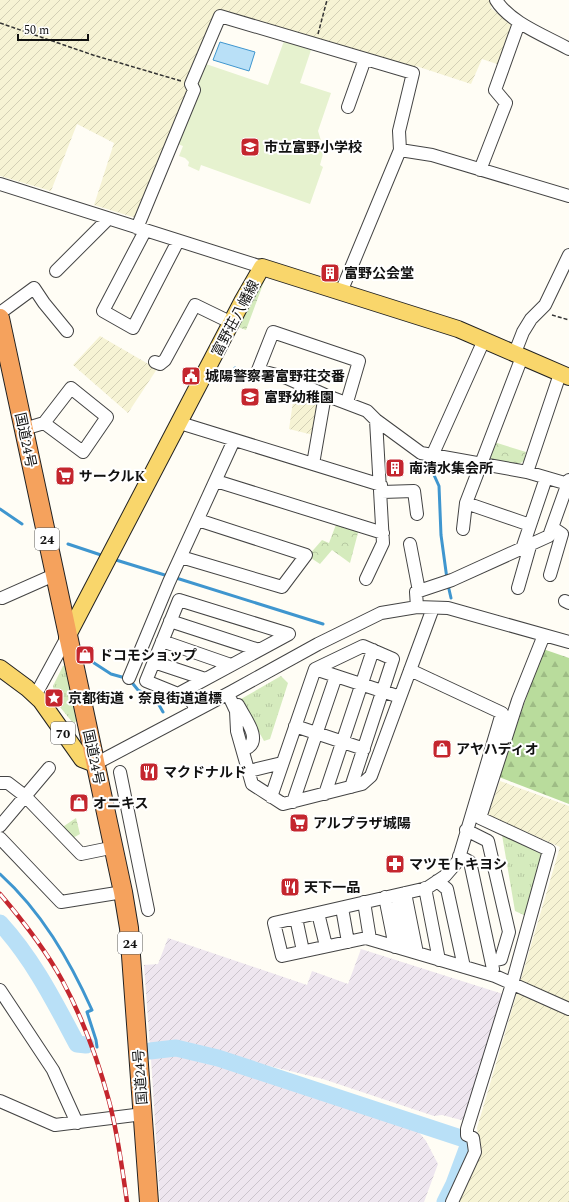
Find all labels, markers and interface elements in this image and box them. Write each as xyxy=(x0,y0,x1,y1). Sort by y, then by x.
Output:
scale bar xyxy=(18,16,88,42)
text: 50 m xyxy=(24,21,49,40)
school or university icon: 市立富野小学校 xyxy=(239,136,261,158)
place label: 市立富野小学校 xyxy=(264,137,362,158)
building icon: 富野公会堂 xyxy=(319,262,341,284)
place label: 富野公会堂 xyxy=(344,263,414,284)
street label: 富野荘八幡線 xyxy=(206,276,264,360)
public building icon: 城陽警察署富野荘交番 xyxy=(180,365,202,387)
place label: 城陽警察署富野荘交番 xyxy=(205,366,345,387)
school or university icon: 富野幼稚園 xyxy=(239,386,261,408)
place label: 富野幼稚園 xyxy=(264,387,334,408)
street label: 国道24号 xyxy=(9,411,42,470)
building icon: 南清水集会所 xyxy=(384,457,406,479)
place label: 南清水集会所 xyxy=(409,458,493,479)
supermarket icon: サークルK xyxy=(54,465,76,487)
place label: サークルK xyxy=(79,466,146,487)
road number: 24 xyxy=(35,528,59,550)
shop icon: ドコモショップ xyxy=(74,644,96,666)
place label: ドコモショップ xyxy=(99,645,197,666)
place icon: 京都街道・奈良街道道標 xyxy=(43,687,65,709)
place label: 京都街道・奈良街道道標 xyxy=(68,688,222,709)
road number: 70 xyxy=(51,722,75,744)
street label: 国道24号 xyxy=(77,728,110,787)
shop icon: アヤハディオ xyxy=(431,738,453,760)
place label: アヤハディオ xyxy=(456,739,539,760)
restaurant icon: マクドナルド xyxy=(138,761,160,783)
place label: マクドナルド xyxy=(163,762,247,783)
shop icon: オニキス xyxy=(68,792,90,814)
place label: オニキス xyxy=(93,793,149,814)
supermarket icon: アルプラザ城陽 xyxy=(288,812,310,834)
place label: アルプラザ城陽 xyxy=(313,813,411,834)
pharmacy icon: マツモトキヨシ xyxy=(384,853,406,875)
place label: マツモトキヨシ xyxy=(409,854,507,875)
restaurant icon: 天下一品 xyxy=(279,876,301,898)
place label: 天下一品 xyxy=(304,877,360,898)
road number: 24 xyxy=(118,932,142,954)
street label: 国道24号 xyxy=(128,1048,153,1106)

